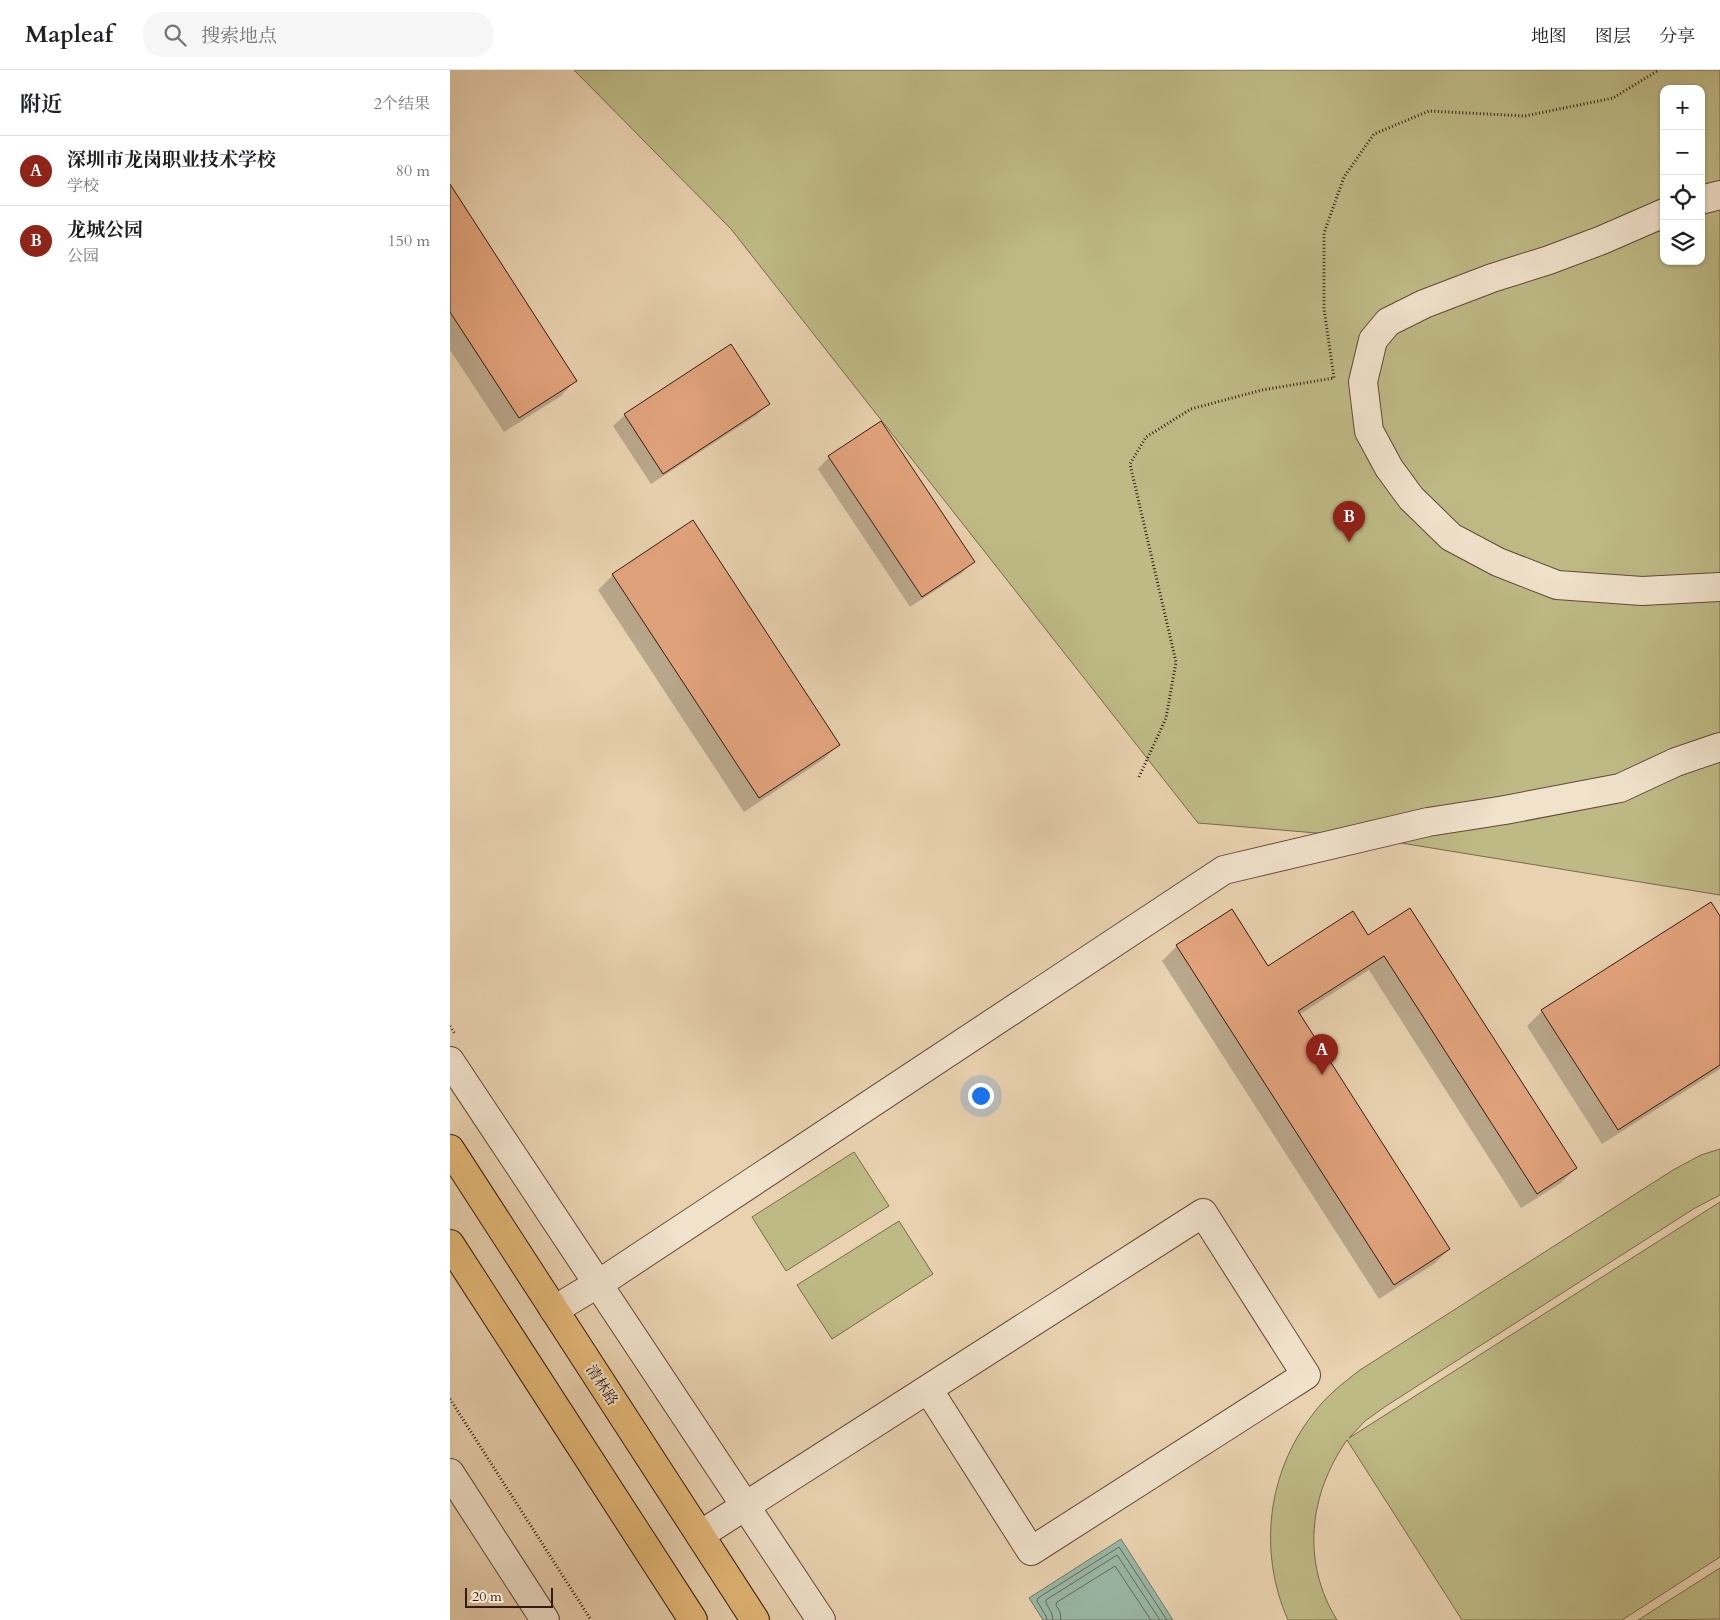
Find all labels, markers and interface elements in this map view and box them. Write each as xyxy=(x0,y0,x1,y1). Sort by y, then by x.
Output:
search box xyxy=(143,12,493,57)
text: Mapleaf xyxy=(25,18,113,51)
icon: search xyxy=(161,21,189,49)
text: 搜索地点 xyxy=(201,23,277,49)
text: 地图 xyxy=(1531,24,1567,49)
text: 图层 xyxy=(1595,24,1631,49)
text: 分享 xyxy=(1659,24,1695,49)
map controls xyxy=(1660,85,1705,265)
button: + xyxy=(1660,85,1705,130)
text: 附近 xyxy=(20,90,62,119)
text: 2个结果 xyxy=(374,93,430,115)
button: − xyxy=(1660,130,1705,175)
text: 深圳市龙岗职业技术学校 xyxy=(67,147,276,173)
text: A xyxy=(30,160,42,182)
text: 80 m xyxy=(396,160,430,182)
text: 学校 xyxy=(67,175,99,197)
button: locate xyxy=(1660,175,1705,220)
text: 龙城公园 xyxy=(67,217,143,243)
button: layers xyxy=(1660,220,1705,265)
text: B xyxy=(30,230,42,252)
text: 150 m xyxy=(388,230,430,252)
text: 公园 xyxy=(67,245,99,267)
pin: B xyxy=(1333,501,1365,542)
pin: A xyxy=(1306,1034,1338,1075)
your location xyxy=(968,1083,994,1109)
street label: 清林路 xyxy=(581,1361,623,1409)
scale bar xyxy=(465,1585,552,1608)
text: 20 m xyxy=(472,1587,502,1606)

